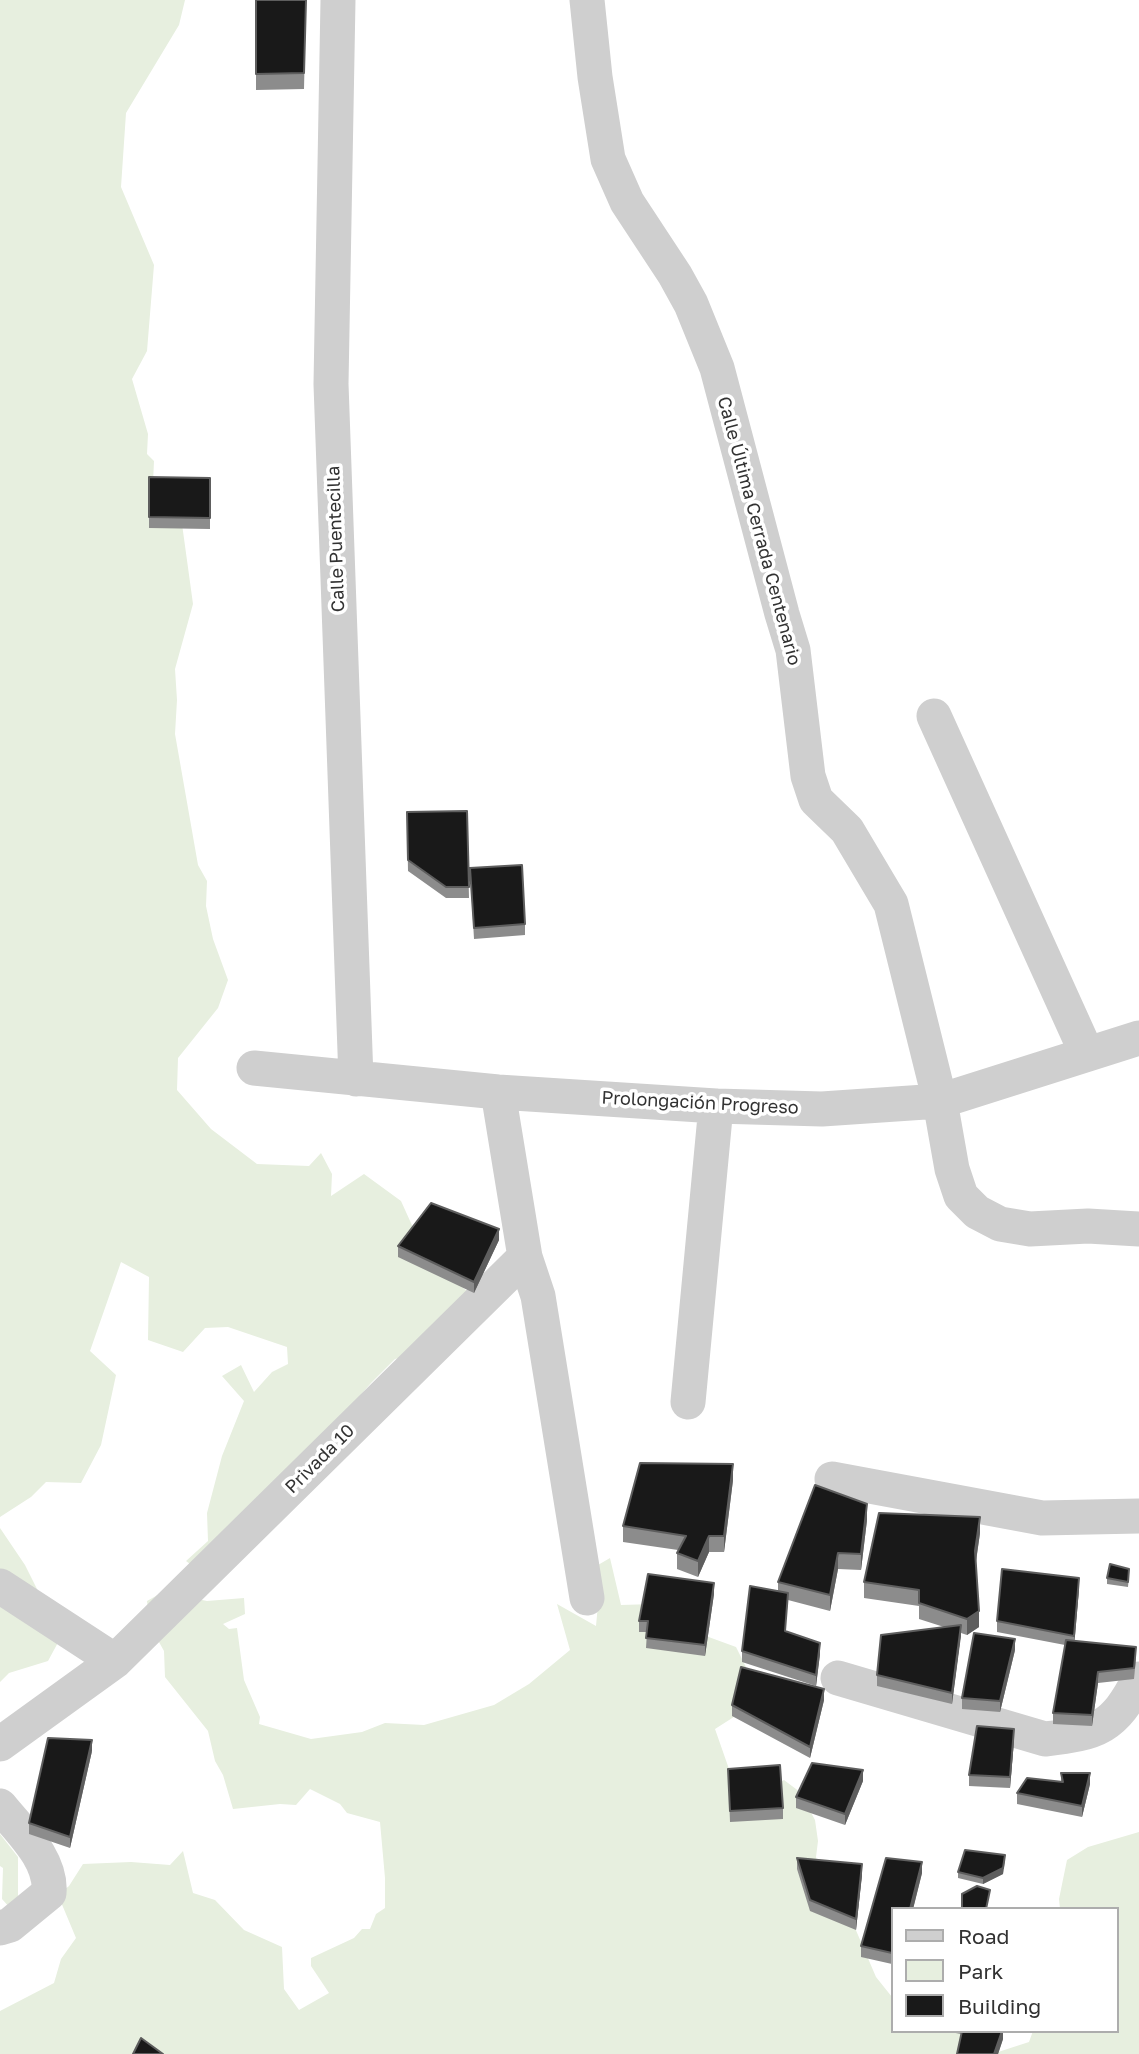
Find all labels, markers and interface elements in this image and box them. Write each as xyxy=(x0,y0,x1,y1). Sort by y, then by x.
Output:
street label: Calle Última Cerrada Centenario xyxy=(713,394,805,668)
street label: Calle Puentecilla xyxy=(323,465,349,613)
street label: Prolongación Progreso xyxy=(601,1087,799,1119)
street label: Privada 10 xyxy=(281,1420,359,1498)
legend xyxy=(890,1907,1118,2033)
text: Road xyxy=(958,1923,1009,1949)
text: Park xyxy=(958,1958,1003,1984)
text: Building xyxy=(958,1993,1041,2019)

